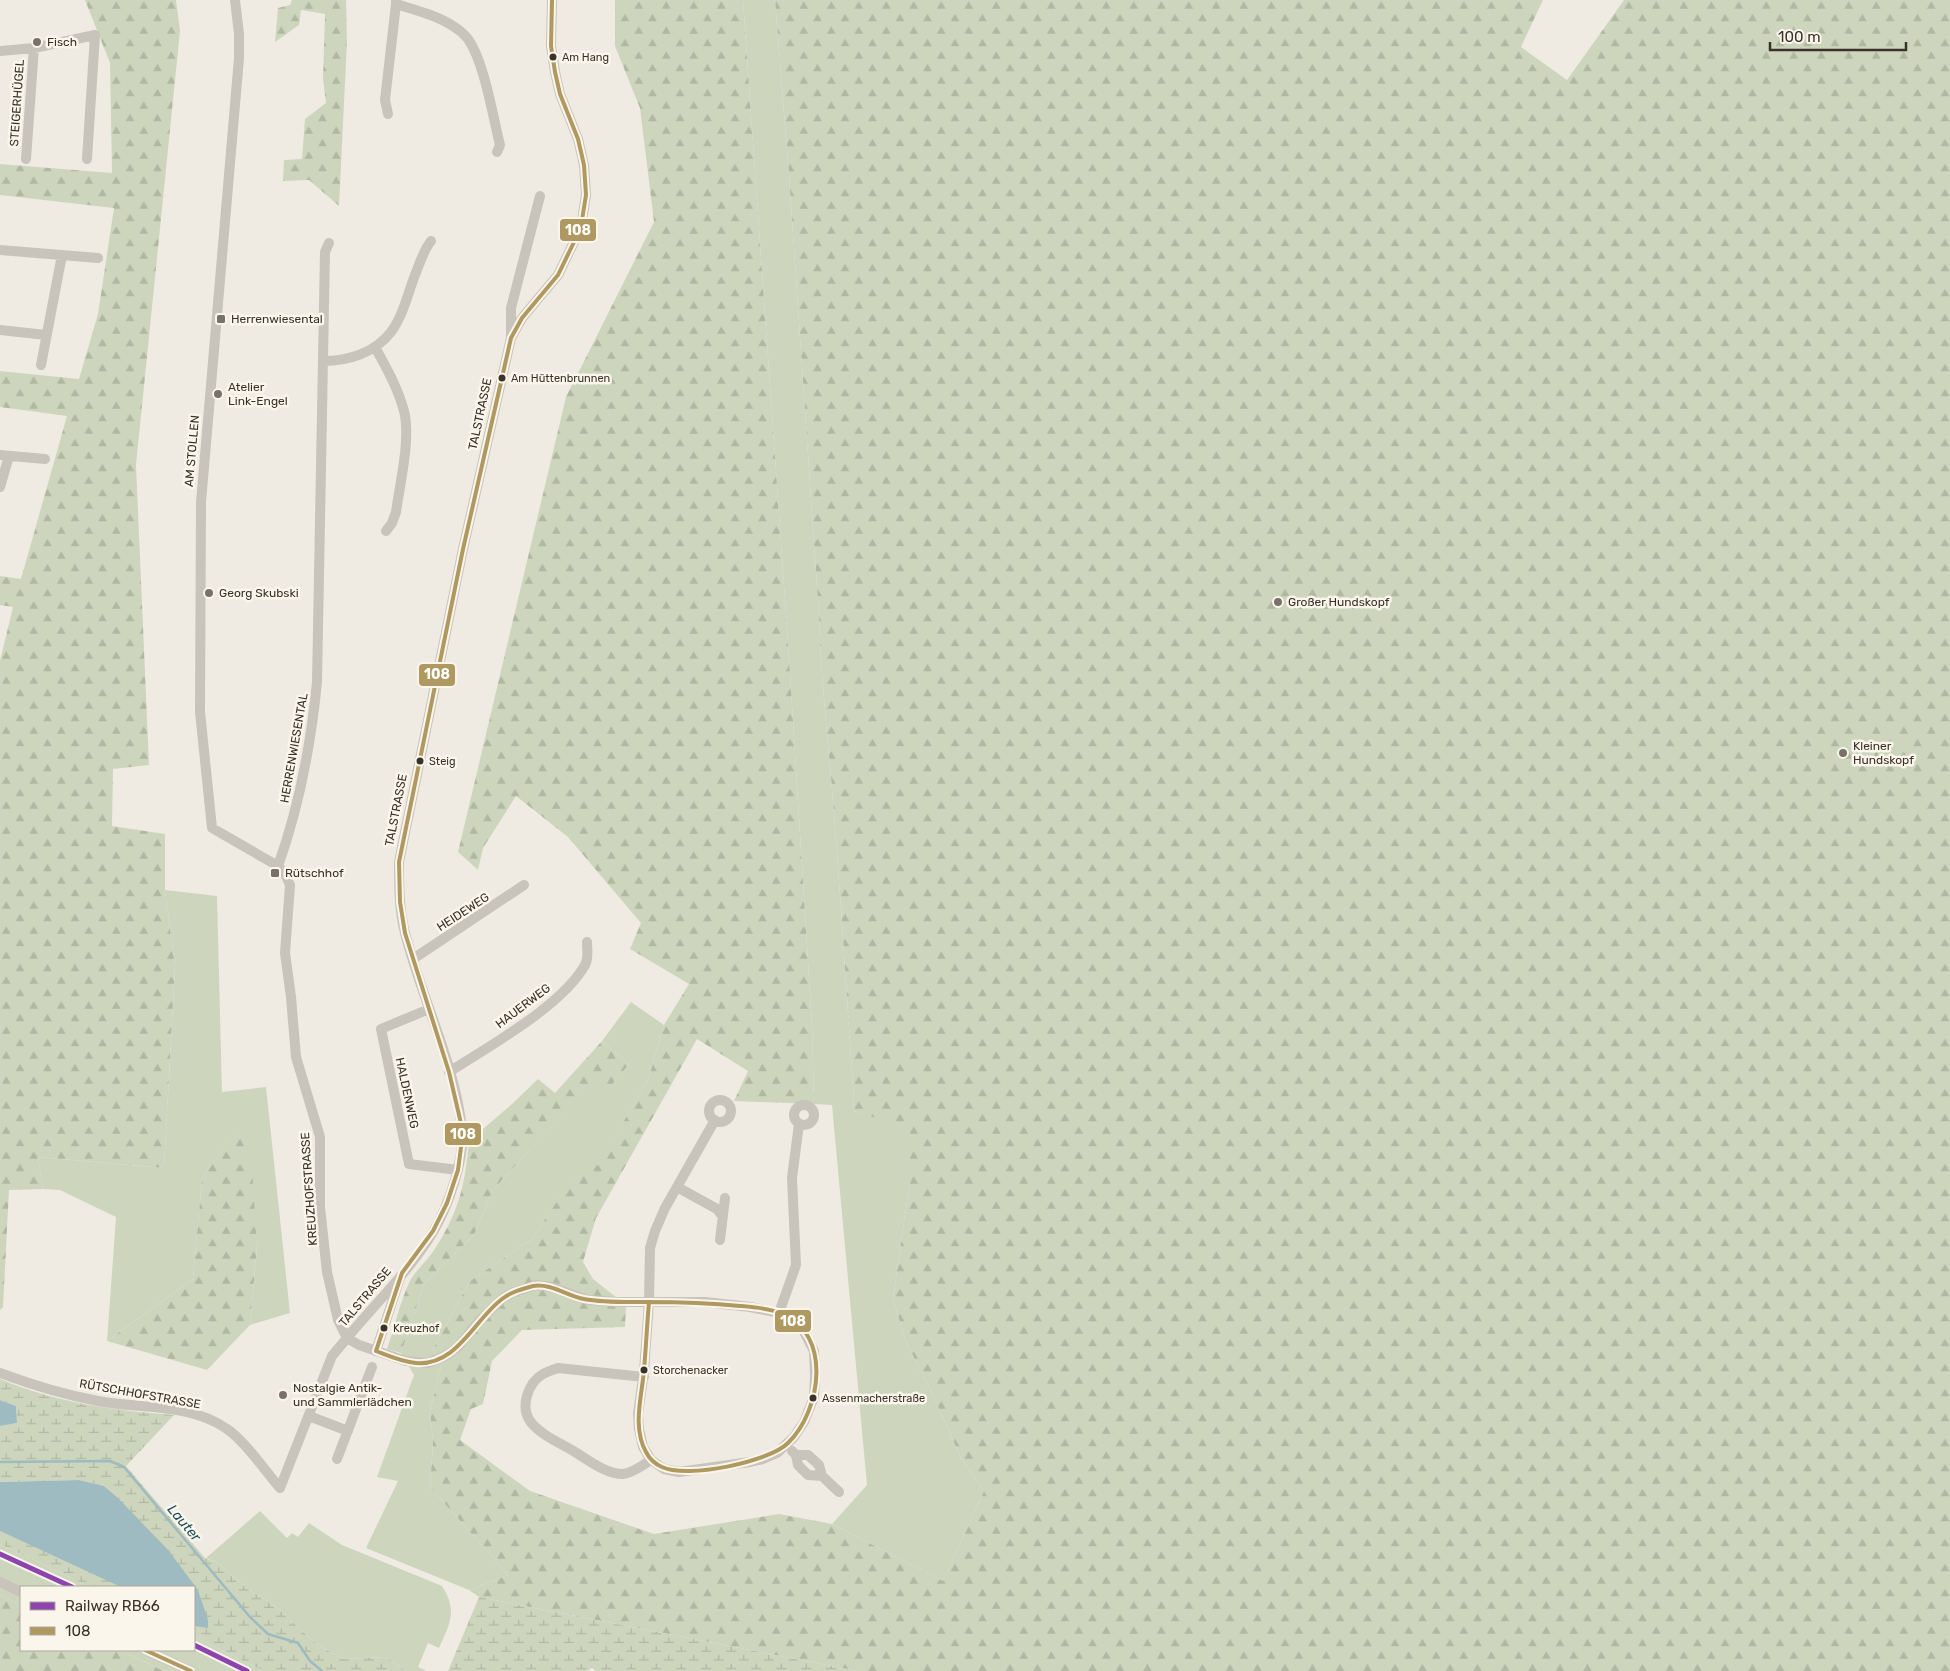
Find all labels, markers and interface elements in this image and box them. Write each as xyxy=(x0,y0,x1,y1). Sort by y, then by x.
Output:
scale bar xyxy=(1770,20,1906,52)
text: 100 m xyxy=(1778,28,1820,46)
place label: Fisch xyxy=(47,35,77,49)
marker: Fisch xyxy=(31,36,43,48)
place label: Am Hang xyxy=(562,51,609,64)
marker: Am Hang xyxy=(548,52,558,62)
street label: STEIGERHÜGEL xyxy=(7,59,27,147)
line badge: 108 xyxy=(559,218,597,242)
text: 108 xyxy=(565,222,591,239)
place label: Herrenwiesental xyxy=(231,312,323,326)
marker: Herrenwiesental xyxy=(215,313,227,325)
place label: Am Hüttenbrunnen xyxy=(511,372,610,385)
marker: Am Hüttenbrunnen xyxy=(497,373,507,383)
street label: TALSTRASSE xyxy=(466,377,494,451)
place label: Atelier Link-Engel xyxy=(228,380,288,408)
marker: Atelier Link-Engel xyxy=(212,388,224,400)
street label: AM STOLLEN xyxy=(182,415,202,487)
place label: Georg Skubski xyxy=(219,586,299,600)
marker: Georg Skubski xyxy=(203,587,215,599)
place label: Großer Hundskopf xyxy=(1288,595,1390,609)
marker: Großer Hundskopf xyxy=(1272,596,1284,608)
line badge: 108 xyxy=(418,663,456,687)
text: 108 xyxy=(424,666,450,683)
street label: HERRENWIESENTAL xyxy=(277,692,311,804)
place label: Kleiner Hundskopf xyxy=(1853,739,1914,767)
marker: Kleiner Hundskopf xyxy=(1837,747,1849,759)
place label: Steig xyxy=(429,755,456,768)
marker: Steig xyxy=(415,756,425,766)
street label: TALSTRASSE xyxy=(382,773,410,847)
place label: Rütschhof xyxy=(285,866,344,880)
marker: Rütschhof xyxy=(269,867,281,879)
street label: HEIDEWEG xyxy=(434,890,492,934)
street label: HAUERWEG xyxy=(493,981,553,1031)
street label: HALDENWEG xyxy=(393,1056,421,1130)
line badge: 108 xyxy=(444,1122,482,1146)
text: 108 xyxy=(450,1126,476,1143)
street label: KREUZHOFSTRASSE xyxy=(298,1132,320,1246)
street label: TALSTRASSE xyxy=(336,1264,394,1330)
line badge: 108 xyxy=(774,1309,812,1333)
text: 108 xyxy=(780,1313,806,1330)
place label: Kreuzhof xyxy=(393,1322,440,1335)
marker: Kreuzhof xyxy=(379,1323,389,1333)
place label: Storchenacker xyxy=(653,1364,729,1377)
marker: Storchenacker xyxy=(639,1365,649,1375)
street label: RÜTSCHHOFSTRASSE xyxy=(78,1376,202,1412)
place label: Nostalgie Antik- und Sammlerlädchen xyxy=(293,1381,412,1409)
marker: Nostalgie Antik- und Sammlerlädchen xyxy=(277,1389,289,1401)
place label: Assenmacherstraße xyxy=(822,1392,925,1405)
marker: Assenmacherstraße xyxy=(808,1393,818,1403)
water label: Lauter xyxy=(164,1501,205,1545)
legend xyxy=(20,1586,195,1651)
text: Railway RB66 xyxy=(65,1597,160,1615)
text: 108 xyxy=(65,1622,91,1640)

